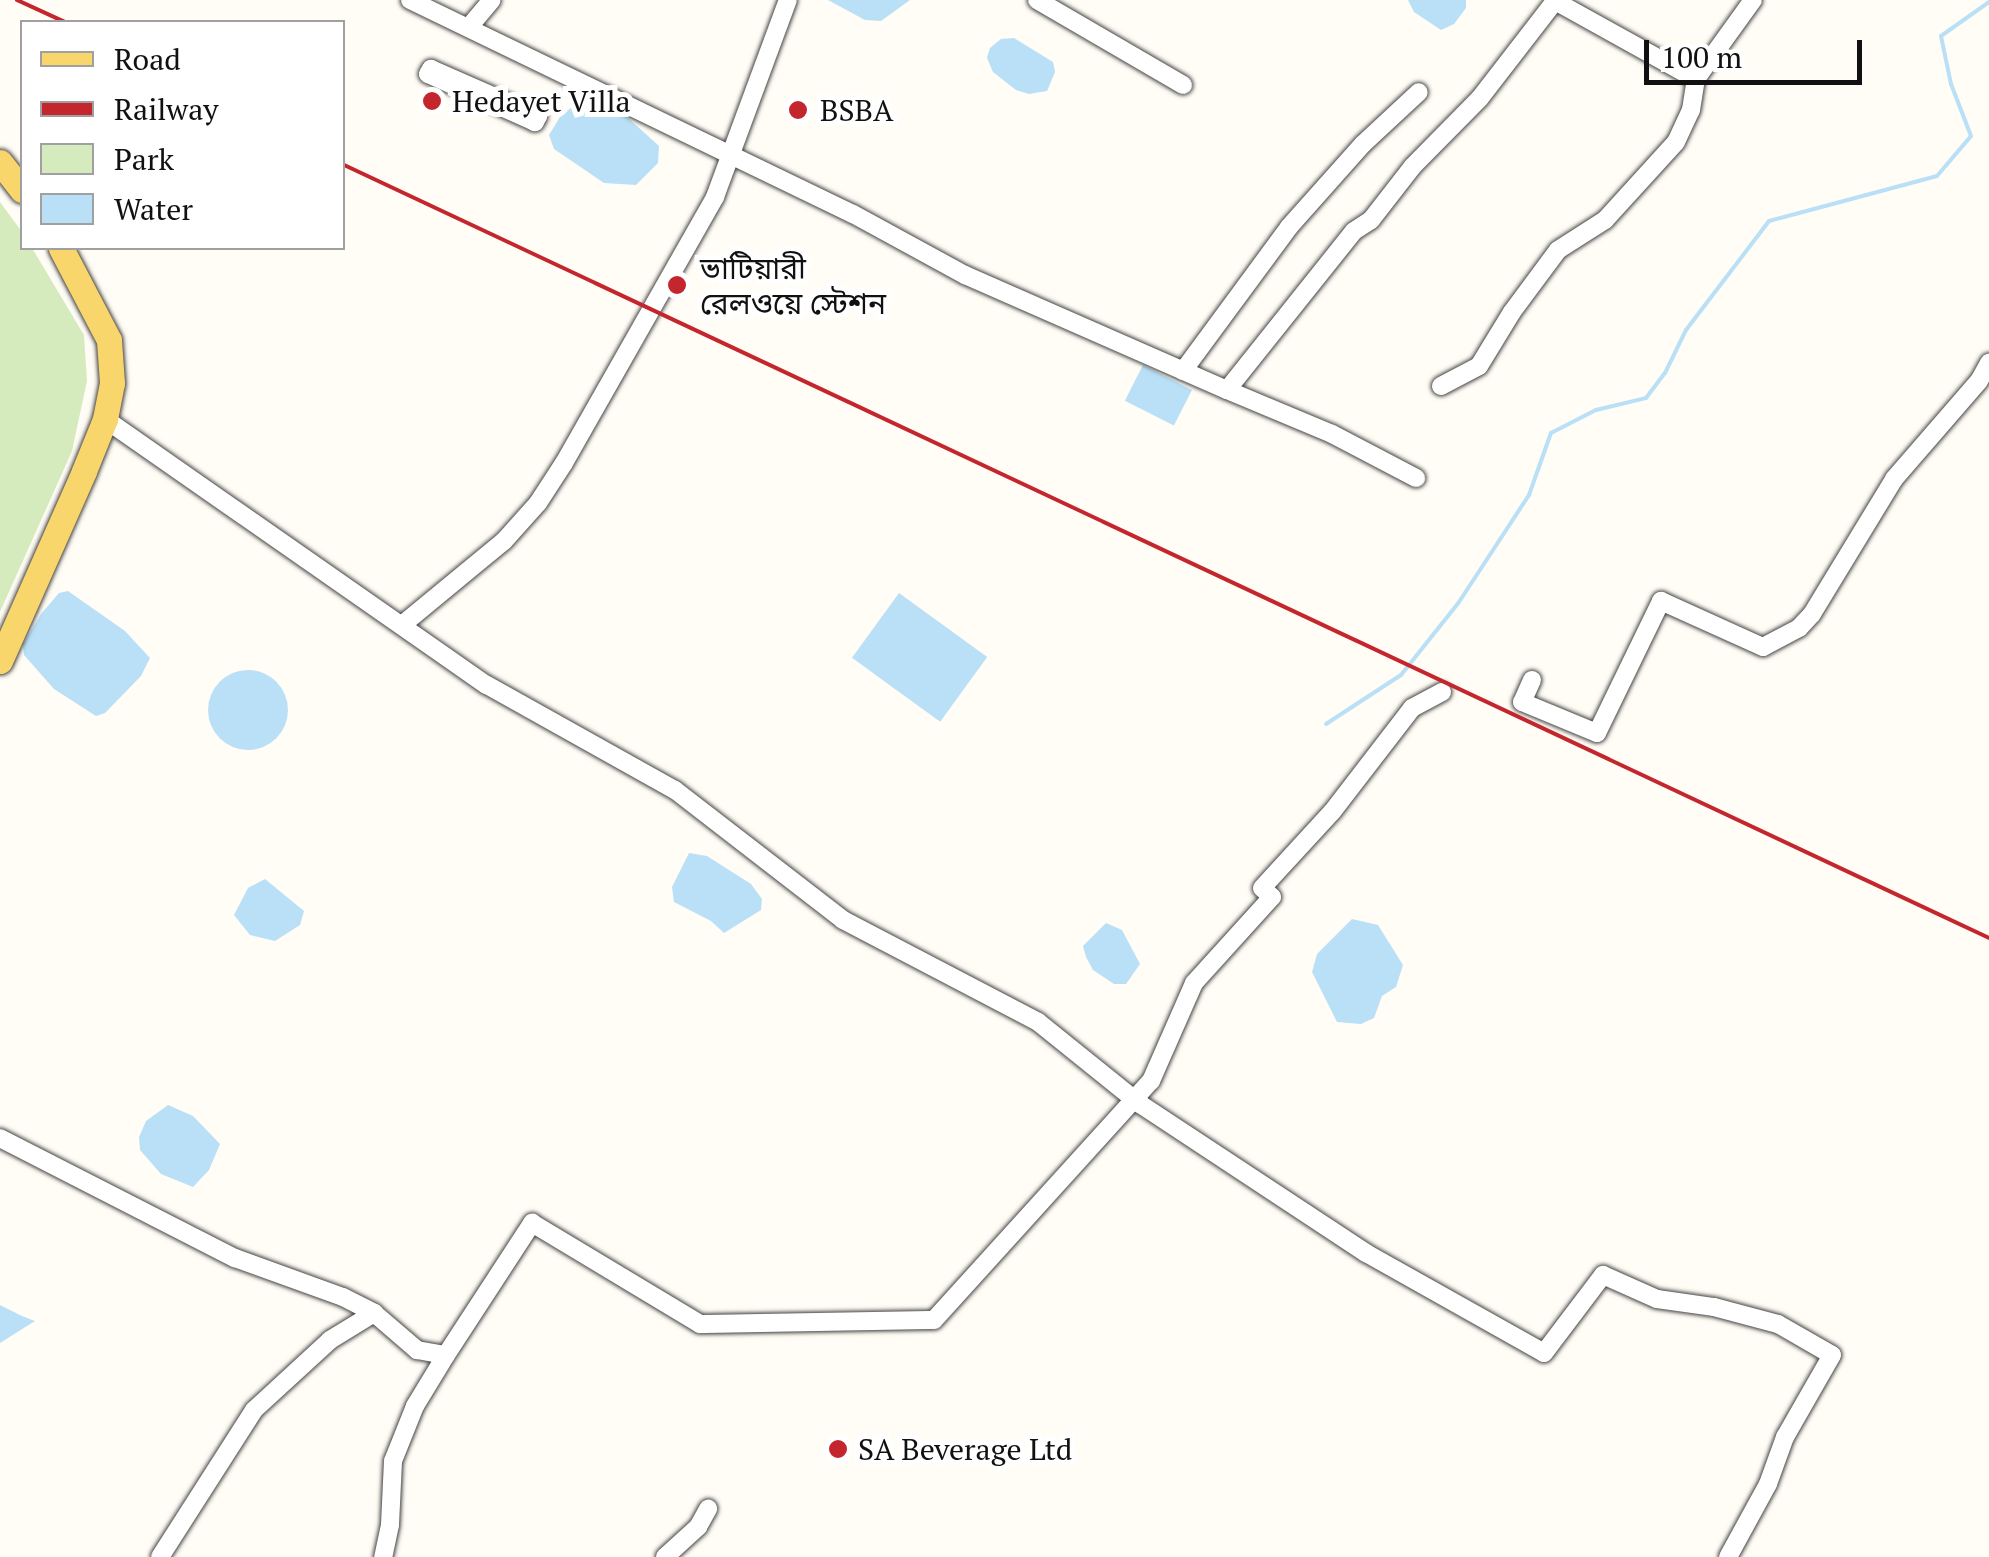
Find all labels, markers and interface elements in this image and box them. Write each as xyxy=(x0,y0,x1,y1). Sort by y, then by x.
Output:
legend xyxy=(20,20,345,250)
scale bar xyxy=(1649,20,1866,82)
text: 100 m xyxy=(1661,37,1742,77)
text: Road xyxy=(114,39,181,79)
place label: Hedayet Villa xyxy=(452,83,632,119)
text: Railway xyxy=(114,89,218,129)
marker: Hedayet Villa xyxy=(421,90,443,112)
place label: BSBA xyxy=(820,92,893,128)
marker: BSBA xyxy=(785,97,811,123)
text: Park xyxy=(114,139,174,179)
text: Water xyxy=(114,189,193,229)
place label: ভাটিয়ারী রেলওয়ে স্টেশন xyxy=(700,250,886,320)
marker: ভাটিয়ারী রেলওয়ে স্টেশন xyxy=(664,272,690,298)
place label: SA Beverage Ltd xyxy=(858,1431,1073,1467)
marker: SA Beverage Ltd xyxy=(827,1438,849,1460)

